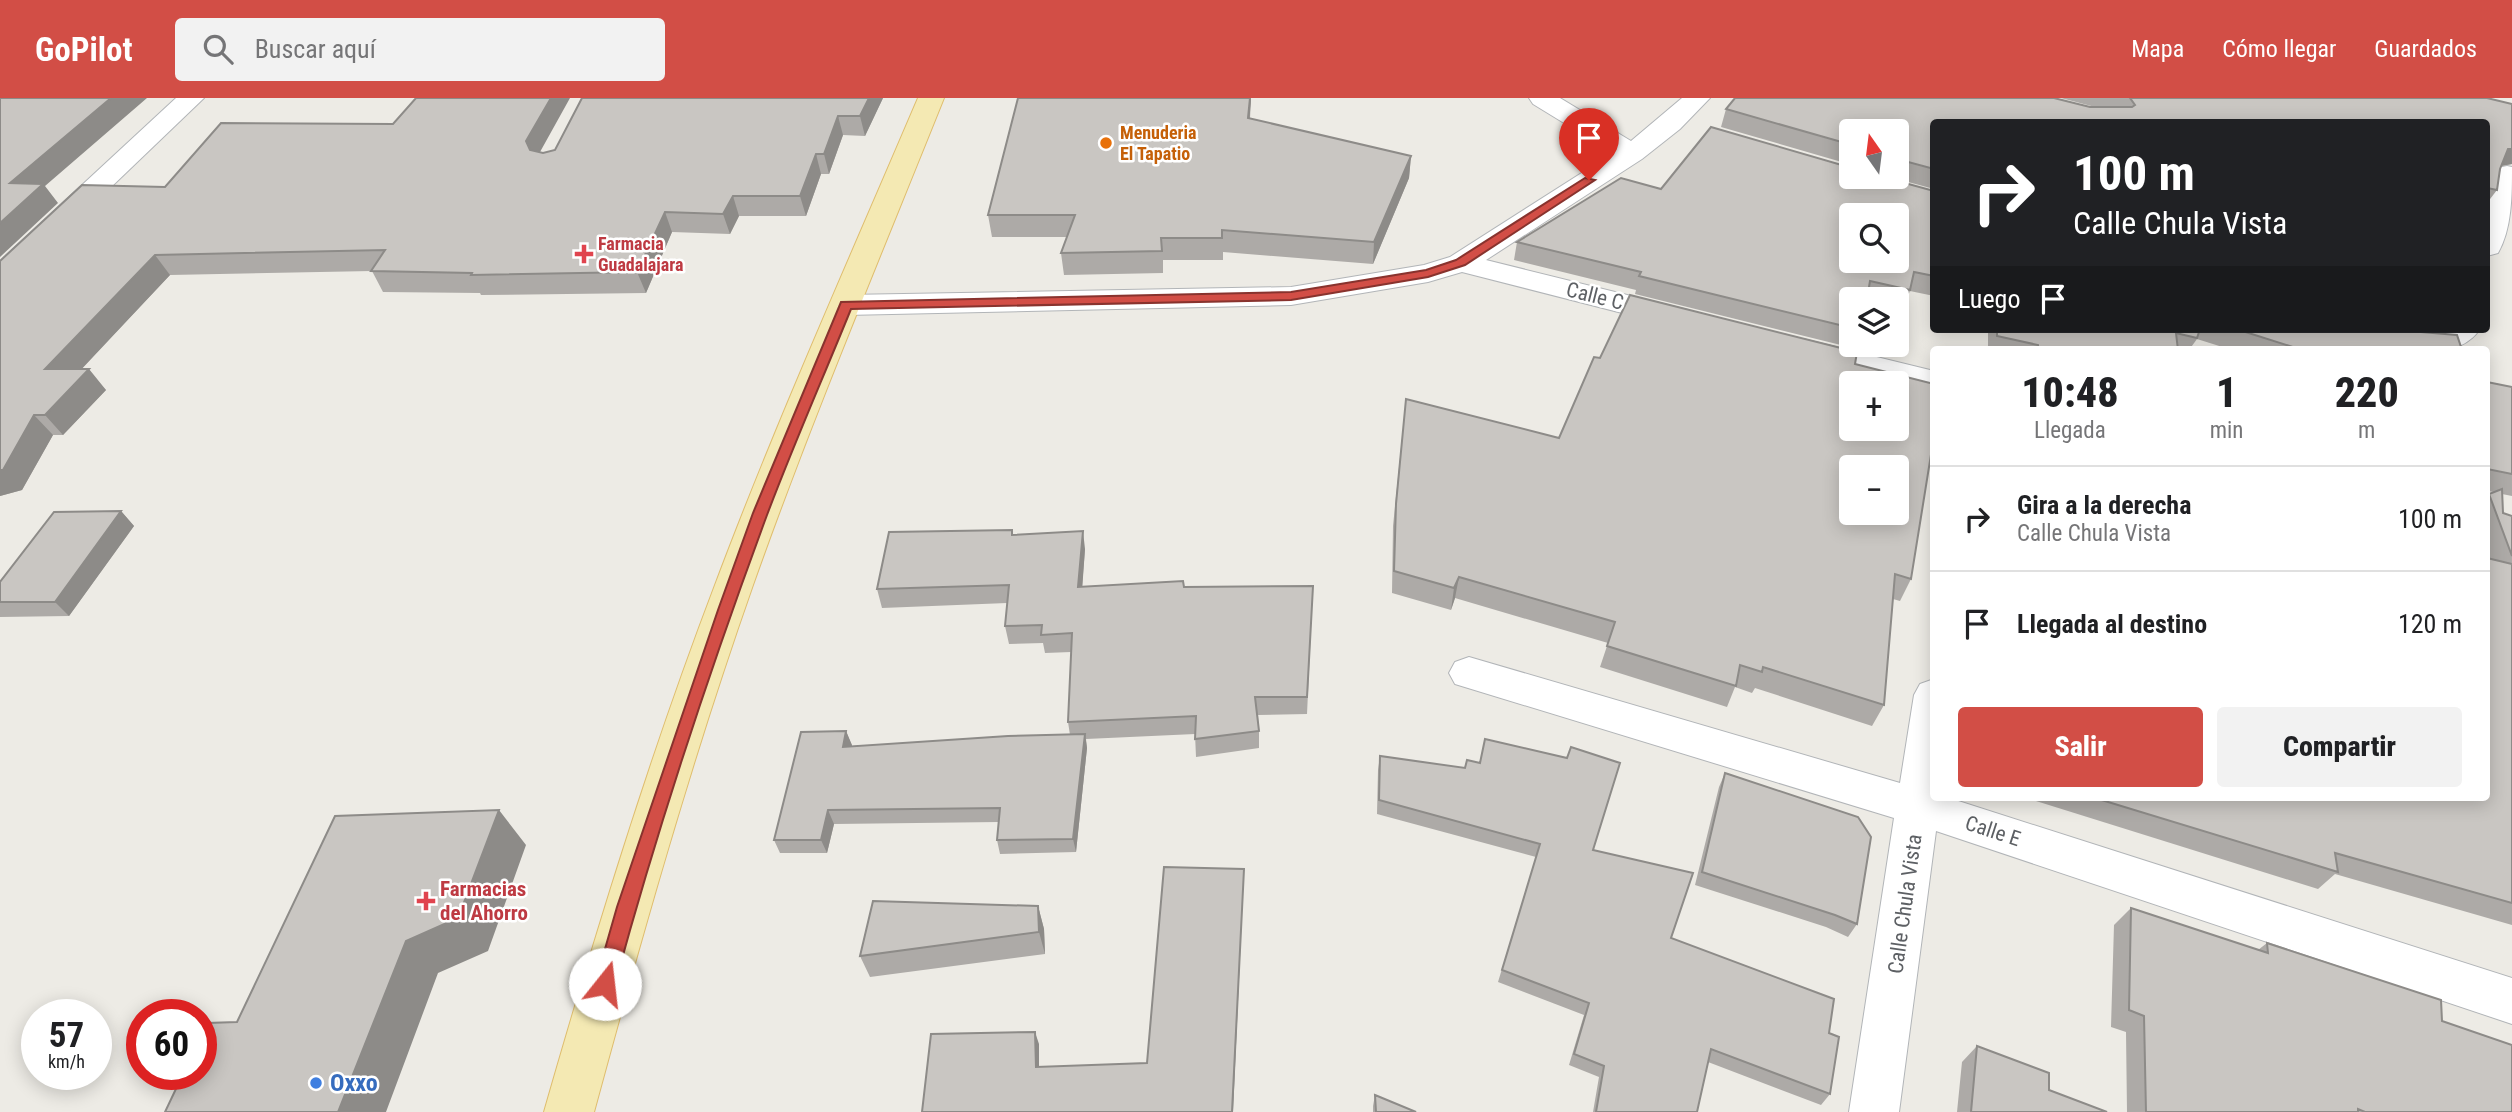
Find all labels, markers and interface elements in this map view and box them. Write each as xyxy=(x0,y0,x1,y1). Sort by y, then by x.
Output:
search box xyxy=(175,18,665,81)
text: GoPilot xyxy=(35,30,133,69)
icon: search xyxy=(199,30,237,68)
text: Buscar aquí xyxy=(255,34,376,64)
text: Mapa xyxy=(2131,35,2184,63)
text: Cómo llegar xyxy=(2222,35,2336,63)
text: Guardados xyxy=(2374,35,2477,63)
pin xyxy=(1559,108,1619,180)
icon: arrive xyxy=(1570,119,1608,157)
north arrow xyxy=(1839,119,1909,189)
map controls xyxy=(1839,119,1909,525)
place label: Menuderia El Tapatio xyxy=(1120,122,1196,164)
marker: Menuderia El Tapatio xyxy=(1098,135,1114,151)
text: 100 m xyxy=(2073,145,2195,202)
icon: right xyxy=(1958,147,2049,238)
button: search xyxy=(1839,203,1909,273)
text: Calle Chula Vista xyxy=(2073,204,2287,242)
place label: Farmacia Guadalajara xyxy=(598,233,683,275)
marker: Farmacia Guadalajara xyxy=(576,246,592,262)
street label: Calle C xyxy=(1564,277,1626,315)
icon: arrive xyxy=(2034,280,2072,318)
text: Luego xyxy=(1958,284,2020,314)
button: layers xyxy=(1839,287,1909,357)
text: 10:48 xyxy=(2021,368,2118,417)
text: 1 xyxy=(2216,368,2237,417)
text: 220 xyxy=(2335,368,2399,417)
button: + xyxy=(1839,371,1909,441)
text: Llegada xyxy=(2034,417,2106,444)
text: min xyxy=(2210,417,2243,444)
text: m xyxy=(2358,417,2375,444)
button: − xyxy=(1839,455,1909,525)
text: Gira a la derecha xyxy=(2017,490,2191,520)
icon: right xyxy=(1958,500,1996,538)
text: 100 m xyxy=(2398,504,2462,534)
text: Calle Chula Vista xyxy=(2017,520,2171,547)
icon: arrive xyxy=(1958,605,1996,643)
text: Llegada al destino xyxy=(2017,609,2207,639)
text: 120 m xyxy=(2398,609,2462,639)
button: Salir xyxy=(1958,707,2203,787)
button: Compartir xyxy=(2217,707,2462,787)
street label: Calle E xyxy=(1962,811,2024,851)
street label: Calle Chula Vista xyxy=(1883,833,1927,975)
place label: Farmacias del Ahorro xyxy=(440,877,528,925)
marker: Farmacias del Ahorro xyxy=(418,893,434,909)
position arrow xyxy=(568,947,642,1021)
speed limit sign: 60 xyxy=(126,999,217,1090)
text: 57 xyxy=(49,1015,84,1056)
text: km/h xyxy=(48,1051,85,1072)
place label: Oxxo xyxy=(330,1069,378,1097)
marker: Oxxo xyxy=(308,1075,324,1091)

